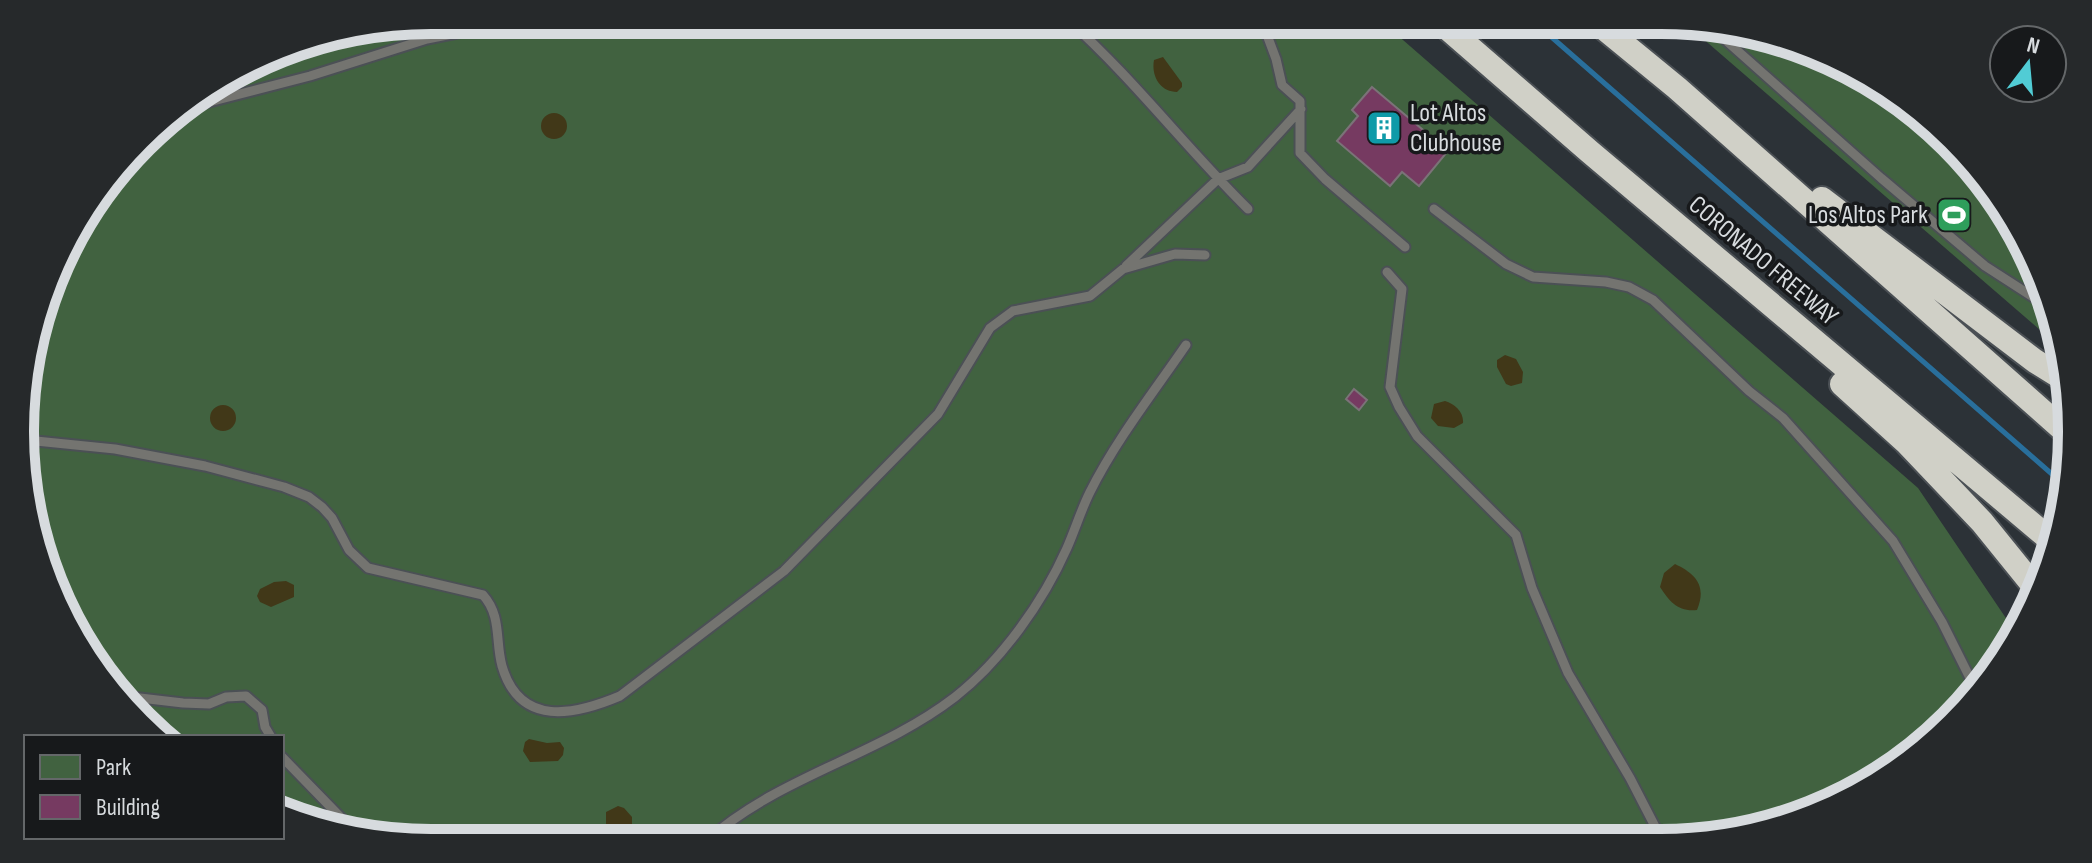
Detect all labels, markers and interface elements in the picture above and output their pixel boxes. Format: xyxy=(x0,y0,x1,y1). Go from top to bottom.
north arrow xyxy=(1988,24,2068,104)
text: N xyxy=(2024,32,2042,61)
place label: Lot Altos Clubhouse xyxy=(1410,98,1502,159)
building icon: Lot Altos Clubhouse xyxy=(1365,109,1403,147)
street label: CORONADO FREEWAY xyxy=(1682,190,1844,332)
sports icon: Los Altos Park xyxy=(1935,196,1973,234)
place label: Los Altos Park xyxy=(1808,200,1928,231)
legend xyxy=(24,735,284,839)
text: Park xyxy=(96,753,131,782)
text: Building xyxy=(96,793,160,822)

